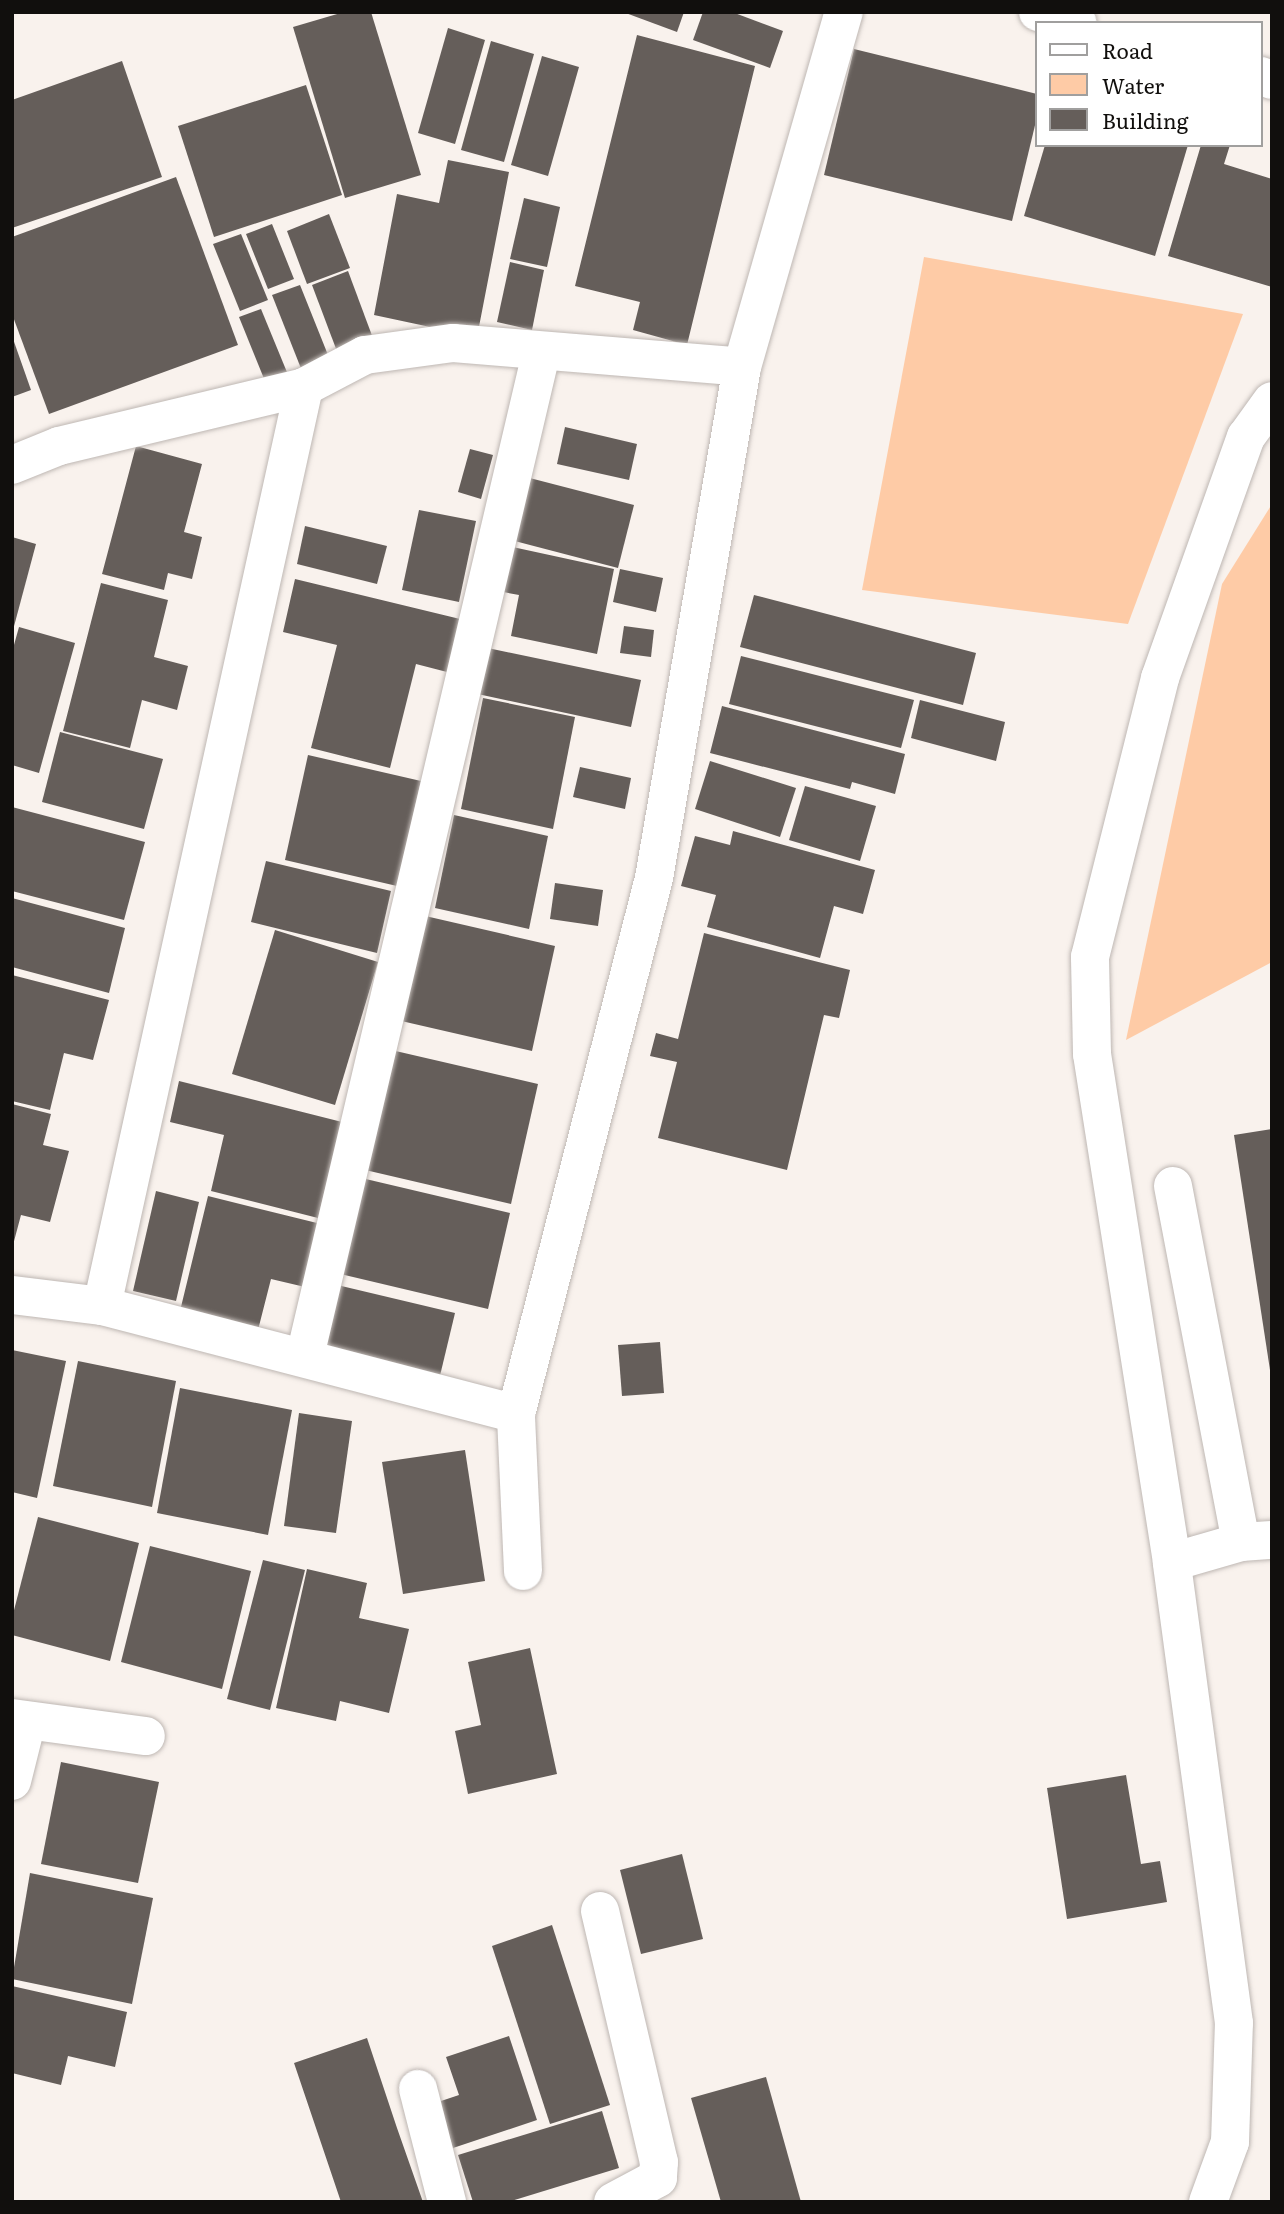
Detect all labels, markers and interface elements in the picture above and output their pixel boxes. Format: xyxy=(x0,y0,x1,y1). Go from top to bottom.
legend xyxy=(1036,21,1263,147)
text: Road xyxy=(1102,34,1153,65)
text: Water xyxy=(1102,69,1164,100)
text: Building xyxy=(1102,104,1188,135)

